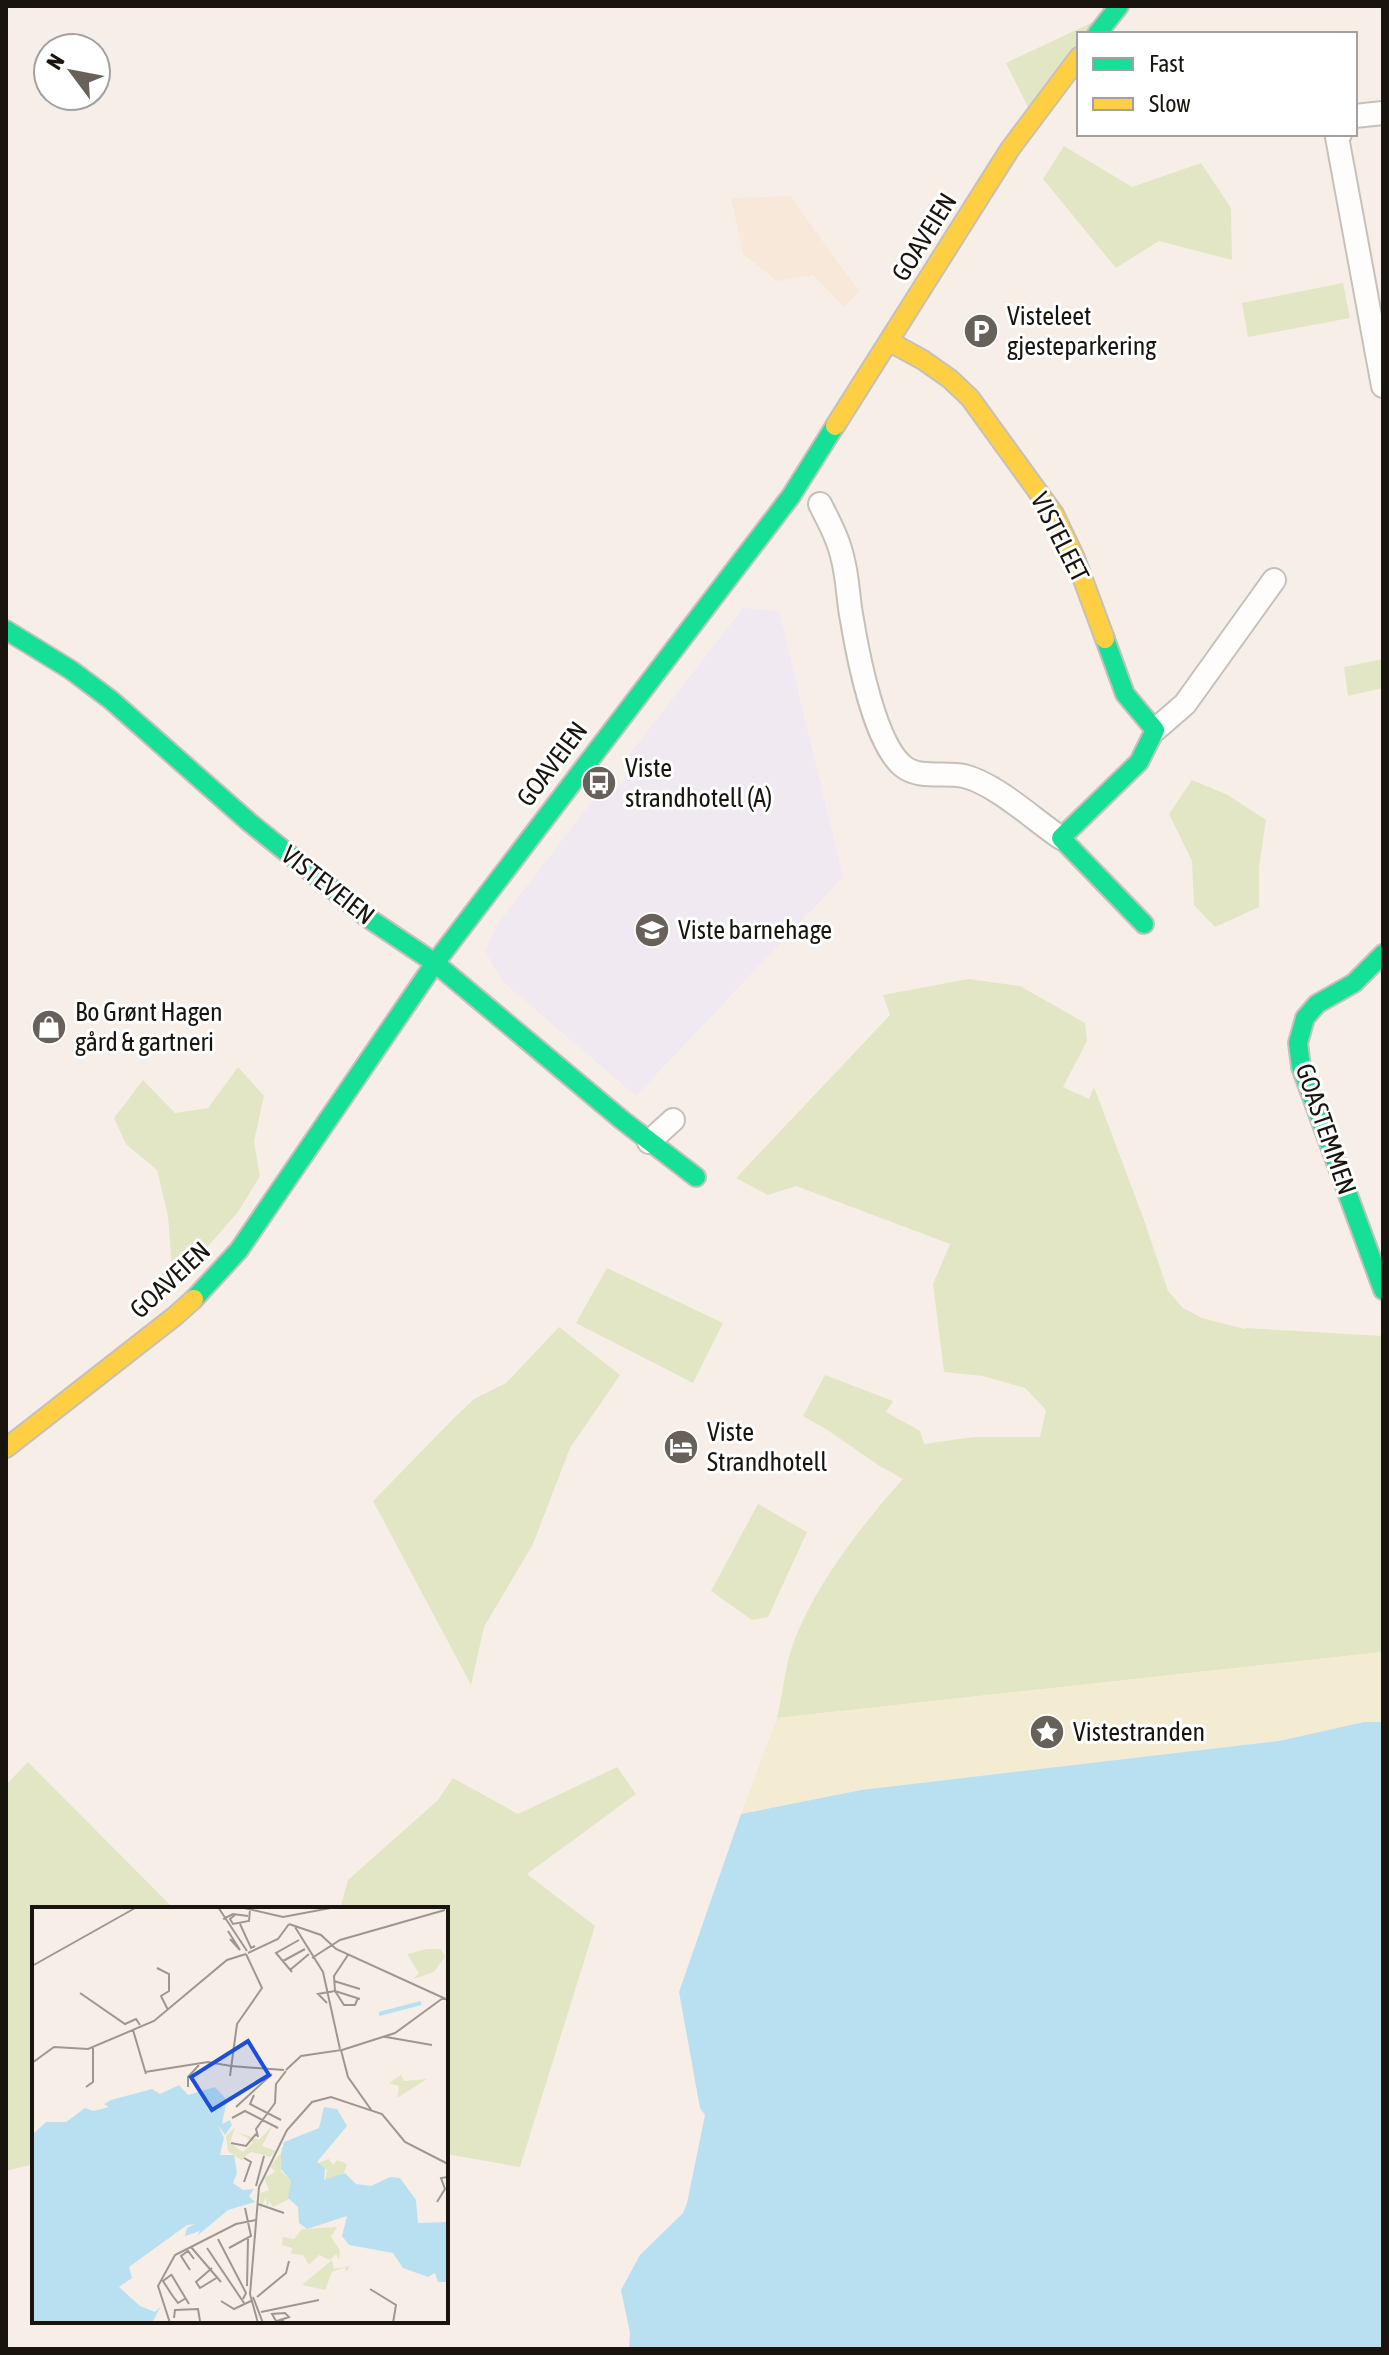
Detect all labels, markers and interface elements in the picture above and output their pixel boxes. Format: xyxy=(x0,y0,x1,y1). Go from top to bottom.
north arrow xyxy=(32,32,112,112)
legend xyxy=(1077,32,1357,136)
text: N xyxy=(41,49,70,74)
text: Fast xyxy=(1149,50,1185,77)
text: Slow xyxy=(1149,90,1191,117)
street label: GOAVEIEN xyxy=(885,187,963,287)
place label: Visteleet gjesteparkering xyxy=(1007,301,1157,361)
parking icon: Visteleet gjesteparkering xyxy=(962,312,1000,350)
street label: VISTELEET xyxy=(1025,487,1096,587)
street label: GOAVEIEN xyxy=(511,716,593,812)
place label: Viste strandhotell (A) xyxy=(625,753,772,813)
bus stop icon: Viste strandhotell (A) xyxy=(580,764,618,802)
street label: VISTEVEIEN xyxy=(276,839,380,931)
school or university icon: Viste barnehage xyxy=(633,911,671,949)
place label: Viste barnehage xyxy=(678,915,832,945)
place label: Bo Grønt Hagen gård & gartneri xyxy=(75,997,223,1057)
shop icon: Bo Grønt Hagen gård & gartneri xyxy=(30,1008,68,1046)
street label: GOASTEMMEN xyxy=(1290,1060,1362,1198)
street label: GOAVEIEN xyxy=(124,1236,216,1324)
place label: Viste Strandhotell xyxy=(707,1417,827,1477)
hotel icon: Viste Strandhotell xyxy=(662,1428,700,1466)
place icon: Vistestranden xyxy=(1028,1713,1066,1751)
place label: Vistestranden xyxy=(1073,1717,1205,1747)
inset map xyxy=(32,1907,448,2323)

